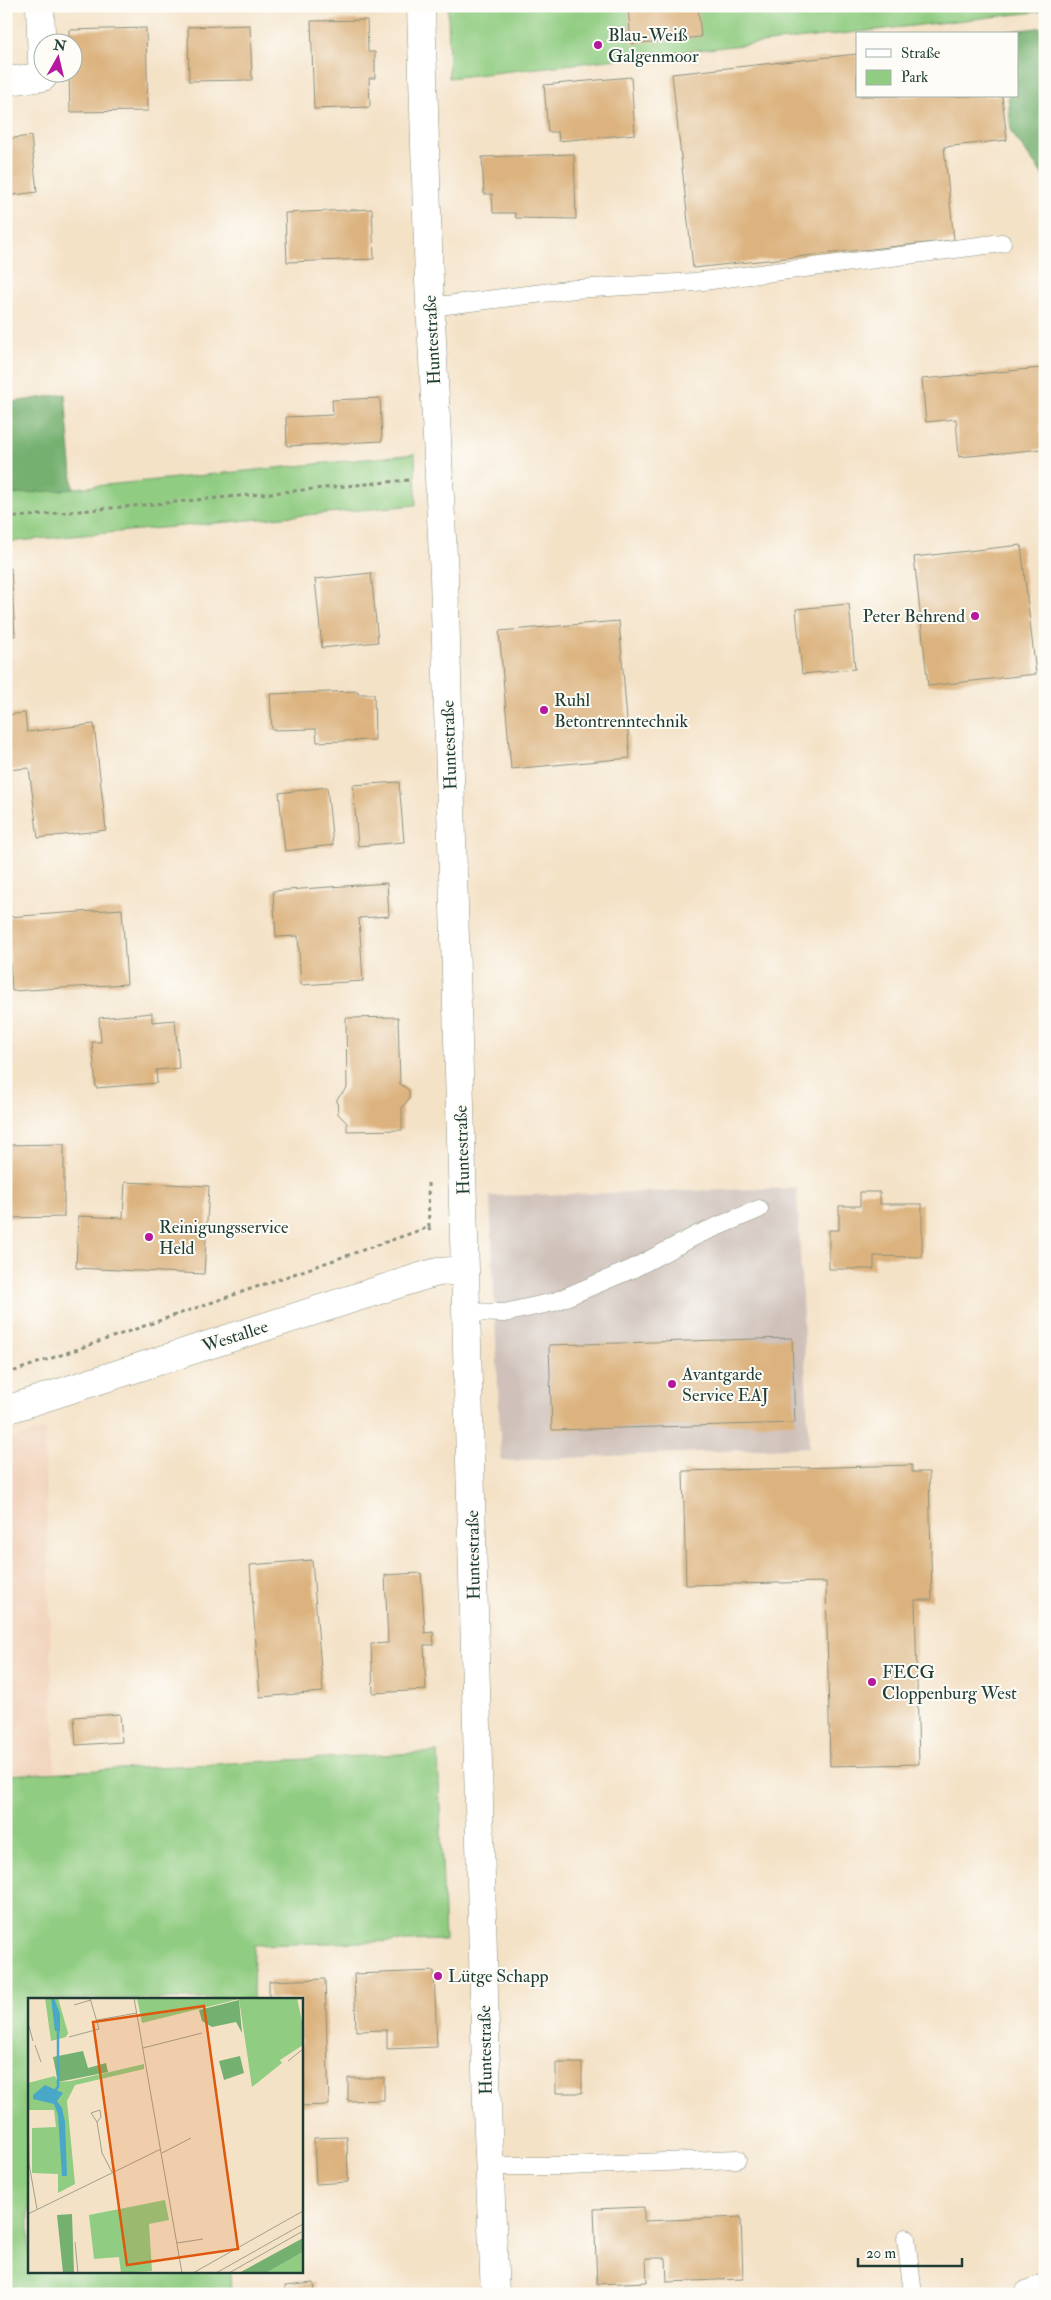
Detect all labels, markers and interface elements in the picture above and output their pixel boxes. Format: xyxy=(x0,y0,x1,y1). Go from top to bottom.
place label: Blau-Weiß Galgenmoor xyxy=(608,24,699,68)
north arrow xyxy=(32,32,82,82)
legend xyxy=(856,32,1018,98)
text: N xyxy=(51,36,68,55)
marker: Blau-Weiß Galgenmoor xyxy=(592,39,604,51)
text: Straße xyxy=(901,44,940,63)
text: Park xyxy=(901,68,928,87)
street label: Huntestraße xyxy=(419,294,446,385)
place label: Peter Behrend xyxy=(863,605,965,628)
marker: Peter Behrend xyxy=(969,610,981,622)
place label: Ruhl Betontrenntechnik xyxy=(554,689,689,733)
street label: Huntestraße xyxy=(436,699,463,790)
marker: Ruhl Betontrenntechnik xyxy=(538,704,550,716)
street label: Huntestraße xyxy=(449,1104,476,1195)
place label: Reinigungsservice Held xyxy=(159,1216,289,1260)
marker: Reinigungsservice Held xyxy=(143,1231,155,1243)
street label: Westallee xyxy=(198,1315,271,1358)
place label: Avantgarde Service EAJ xyxy=(681,1363,769,1407)
marker: Avantgarde Service EAJ xyxy=(666,1378,678,1390)
street label: Huntestraße xyxy=(461,1509,486,1600)
place label: FECG Cloppenburg West xyxy=(882,1661,1017,1705)
marker: FECG Cloppenburg West xyxy=(866,1676,878,1688)
place label: Lütge Schapp xyxy=(448,1965,549,1988)
marker: Lütge Schapp xyxy=(432,1970,444,1982)
inset map xyxy=(28,1998,302,2272)
street label: Huntestraße xyxy=(473,2004,498,2095)
scale bar xyxy=(858,2235,962,2267)
text: 20 m xyxy=(866,2244,896,2263)

